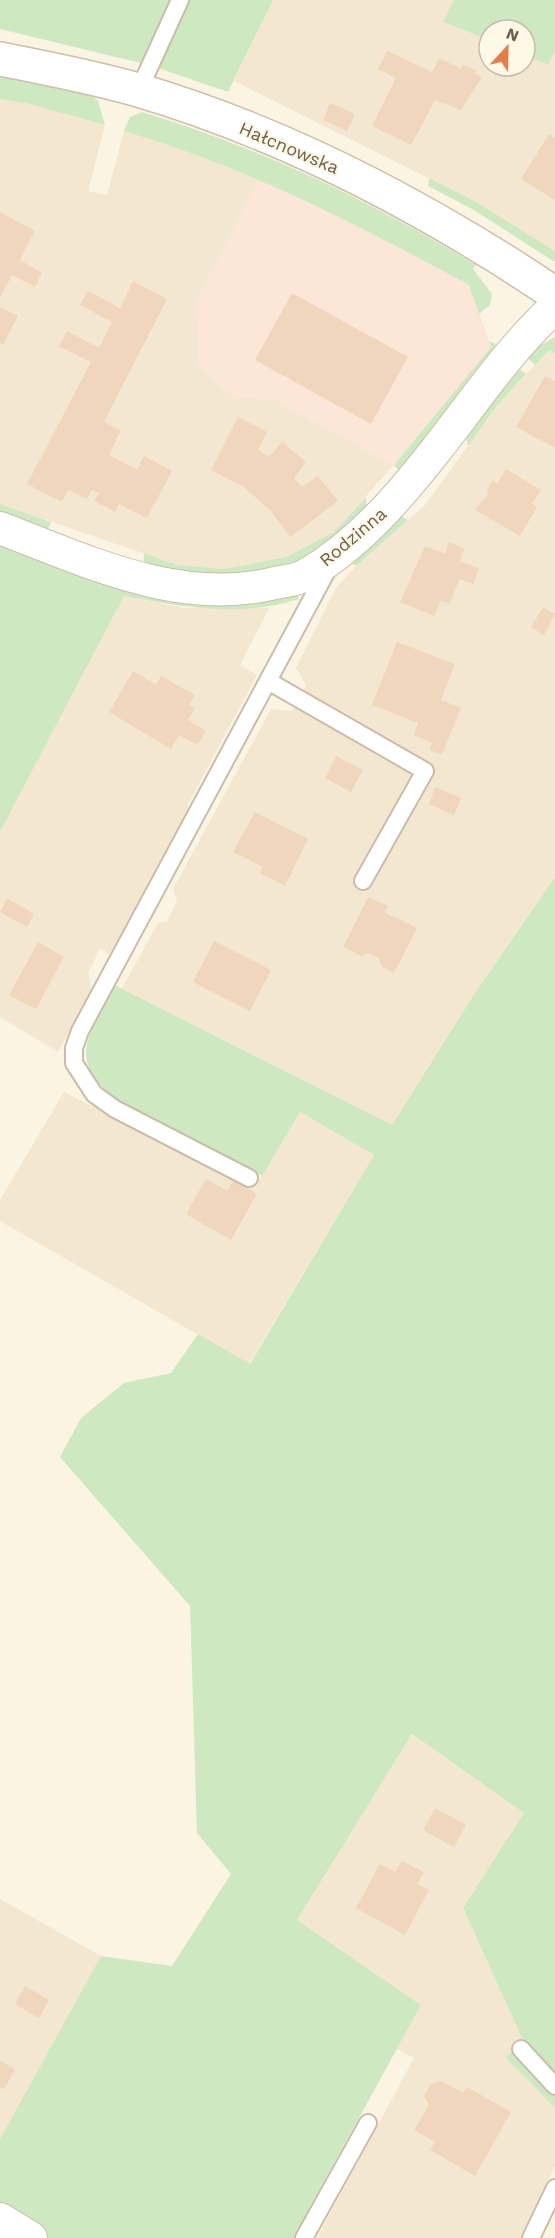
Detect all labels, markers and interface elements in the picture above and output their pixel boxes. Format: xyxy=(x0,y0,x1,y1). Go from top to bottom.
north arrow xyxy=(477,18,537,78)
text: N xyxy=(503,24,521,46)
street label: Hałcnowska xyxy=(236,117,342,178)
street label: Rodzinna xyxy=(315,503,390,571)

